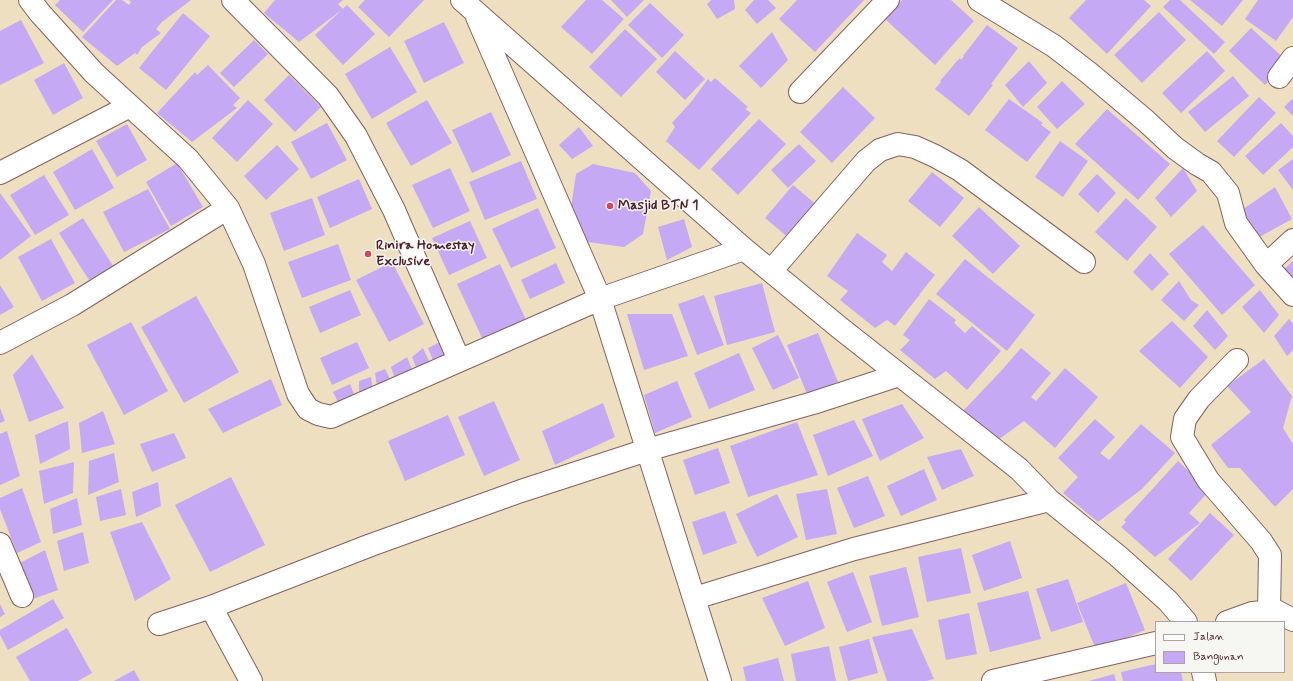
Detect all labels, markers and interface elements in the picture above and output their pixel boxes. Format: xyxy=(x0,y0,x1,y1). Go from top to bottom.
place label: Masjid BTN 1 xyxy=(618,198,699,214)
marker: Masjid BTN 1 xyxy=(605,201,615,211)
place label: Rinira Homestay Exclusive xyxy=(376,238,475,270)
marker: Rinira Homestay Exclusive xyxy=(363,249,373,259)
legend xyxy=(1155,621,1285,673)
text: Jalan xyxy=(1193,629,1224,645)
text: Bangunan xyxy=(1193,649,1244,665)

